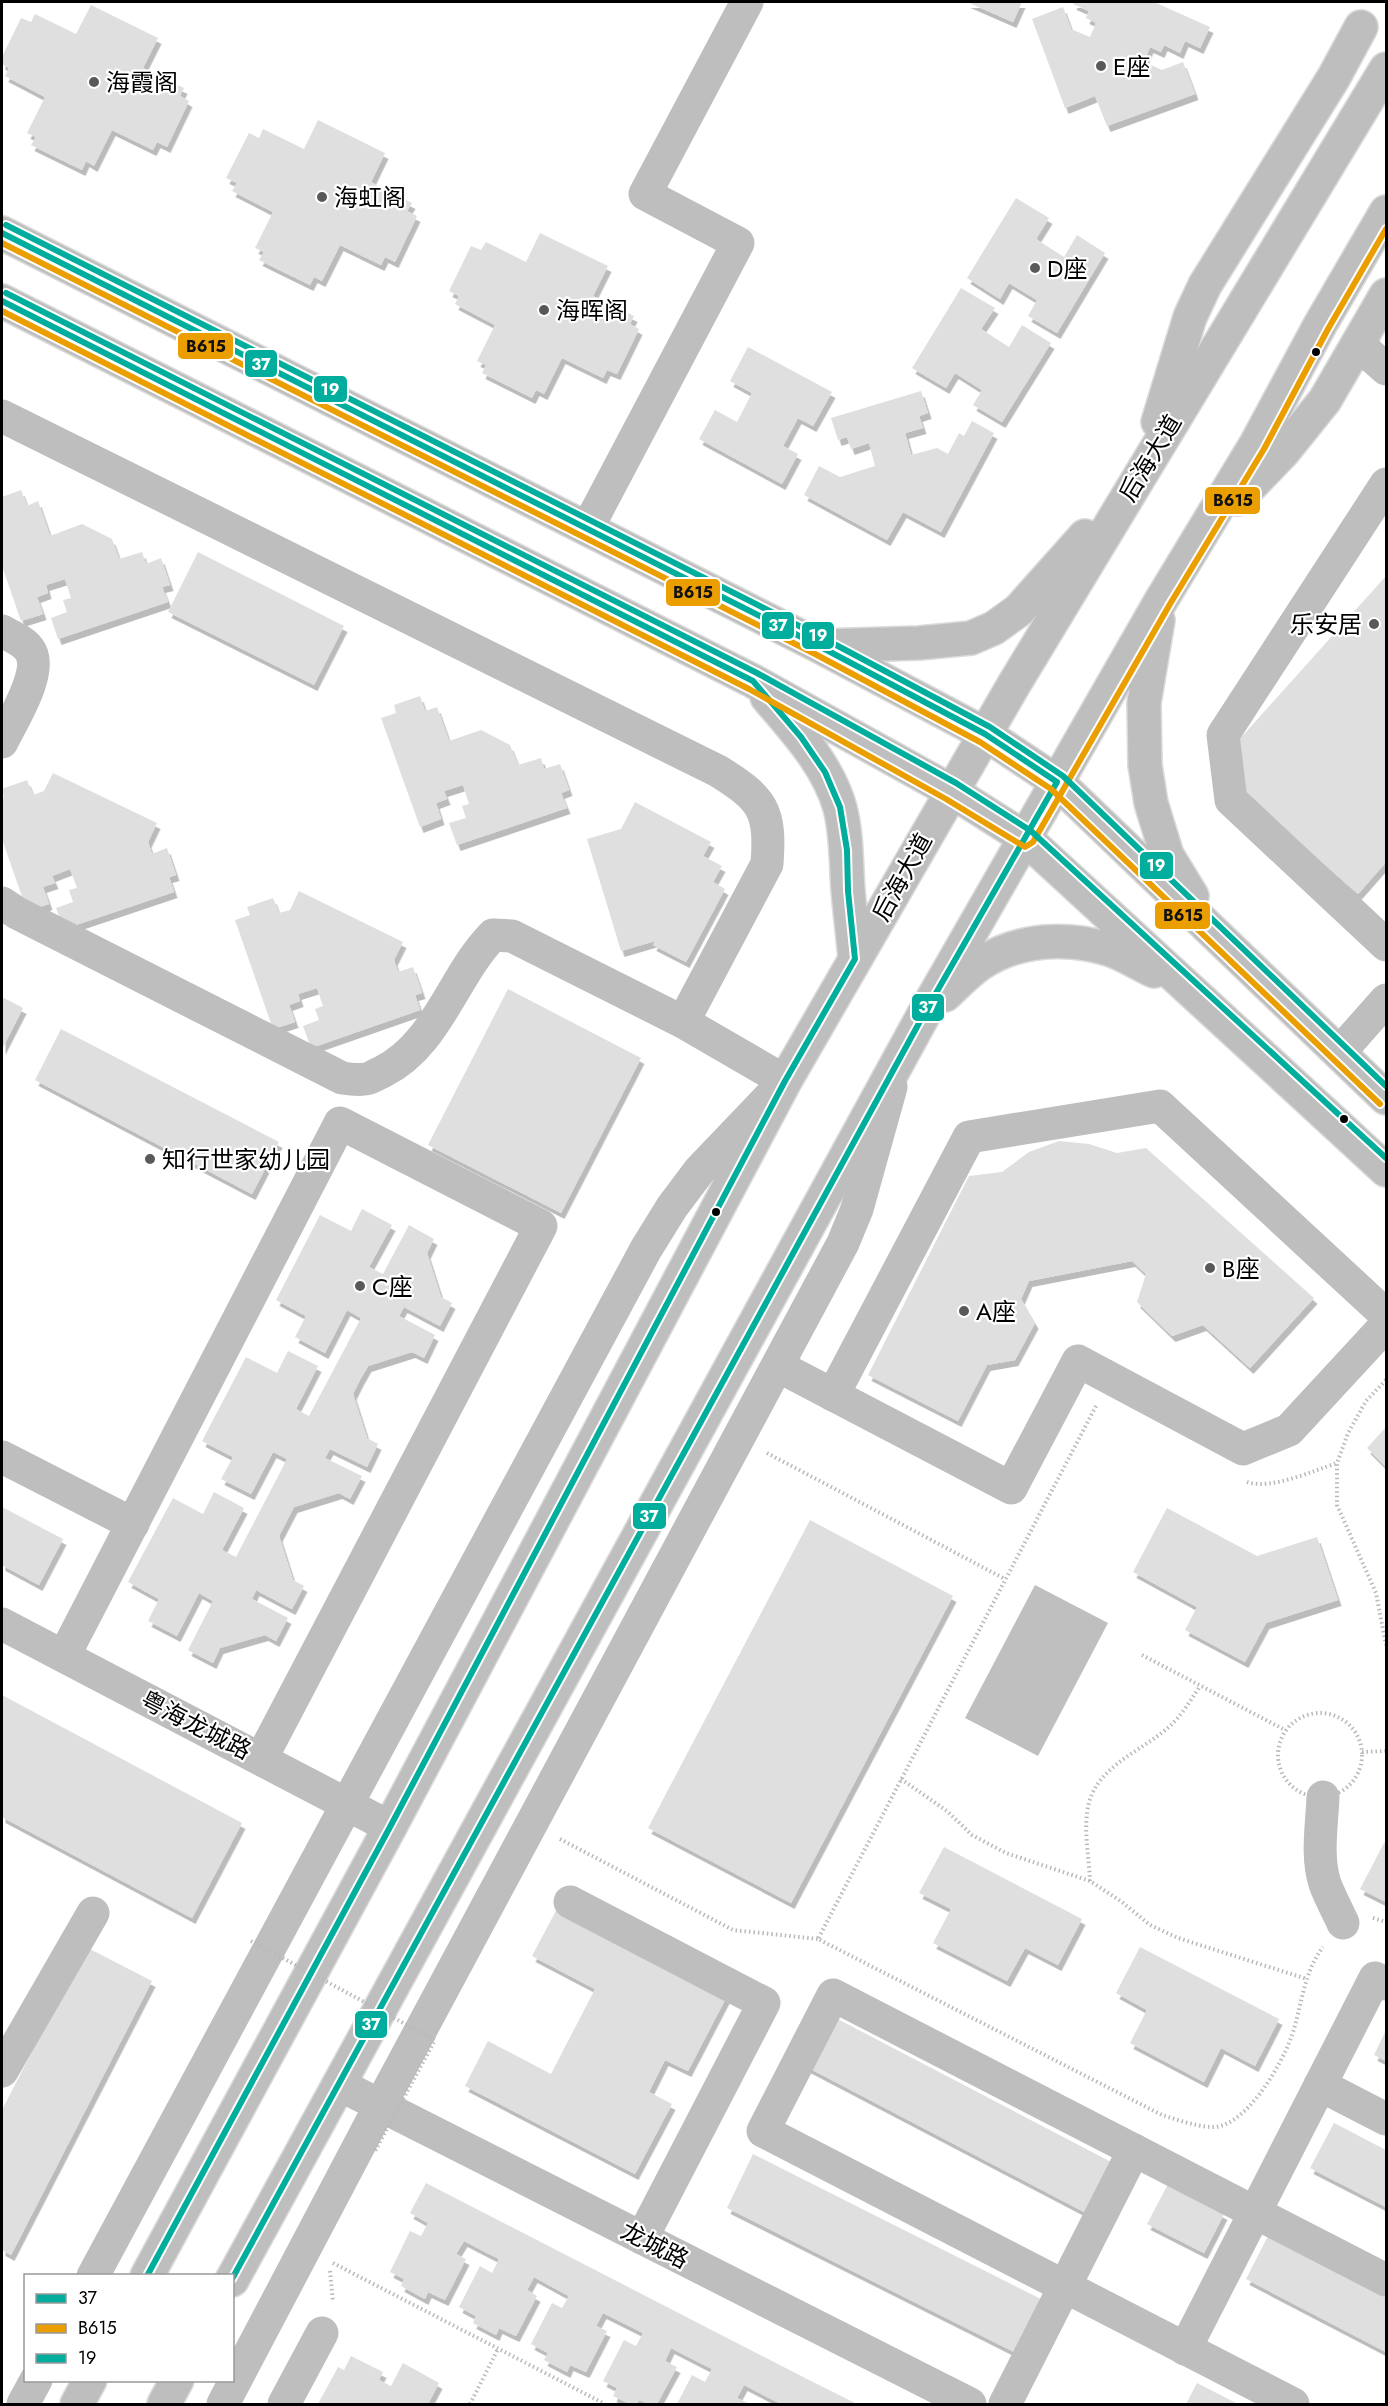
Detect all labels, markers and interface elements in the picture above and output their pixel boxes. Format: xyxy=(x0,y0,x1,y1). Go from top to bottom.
place label: E座 xyxy=(1113,49,1150,84)
marker: E座 xyxy=(1094,59,1108,73)
place label: 海霞阁 xyxy=(106,65,178,100)
marker: 海霞阁 xyxy=(87,75,101,89)
place label: 海虹阁 xyxy=(334,180,406,215)
marker: 海虹阁 xyxy=(315,190,329,204)
place label: D座 xyxy=(1047,251,1087,286)
marker: D座 xyxy=(1028,261,1042,275)
place label: 海晖阁 xyxy=(556,293,628,328)
marker: 海晖阁 xyxy=(537,303,551,317)
line badge: B615 xyxy=(177,332,234,360)
text: B615 xyxy=(186,335,226,358)
unlabelled marker xyxy=(1310,346,1322,358)
line badge: 37 xyxy=(244,349,278,378)
text: 37 xyxy=(251,353,271,376)
line badge: 19 xyxy=(313,375,348,403)
text: 19 xyxy=(321,378,339,401)
street label: 后海大道 xyxy=(1110,408,1190,508)
line badge: B615 xyxy=(1204,486,1261,515)
text: B615 xyxy=(1213,489,1253,512)
line badge: B615 xyxy=(665,578,721,607)
text: B615 xyxy=(673,581,713,604)
place label: 乐安居 xyxy=(1290,607,1362,642)
line badge: 37 xyxy=(761,611,795,640)
text: 37 xyxy=(768,614,788,637)
marker: 乐安居 xyxy=(1367,617,1381,631)
line badge: 19 xyxy=(801,621,835,650)
text: 19 xyxy=(809,624,827,647)
street label: 后海大道 xyxy=(863,827,941,927)
line badge: 19 xyxy=(1139,851,1174,880)
text: 19 xyxy=(1147,854,1165,877)
line badge: B615 xyxy=(1154,901,1211,930)
text: B615 xyxy=(1163,904,1203,927)
line badge: 37 xyxy=(911,993,945,1022)
text: 37 xyxy=(918,996,938,1019)
unlabelled marker xyxy=(1338,1113,1350,1125)
place label: 知行世家幼儿园 xyxy=(162,1142,330,1177)
marker: 知行世家幼儿园 xyxy=(143,1152,157,1166)
unlabelled marker xyxy=(710,1206,722,1218)
place label: B座 xyxy=(1222,1251,1259,1286)
marker: B座 xyxy=(1203,1261,1217,1275)
place label: C座 xyxy=(372,1269,412,1304)
marker: C座 xyxy=(353,1279,367,1293)
place label: A座 xyxy=(976,1294,1016,1329)
marker: A座 xyxy=(957,1304,971,1318)
line badge: 37 xyxy=(632,1502,667,1530)
text: 37 xyxy=(639,1505,659,1528)
street label: 粤海龙城路 xyxy=(135,1682,257,1768)
line badge: 37 xyxy=(354,2010,388,2039)
text: 37 xyxy=(361,2013,381,2036)
street label: 龙城路 xyxy=(615,2213,695,2277)
legend xyxy=(24,2274,234,2382)
text: 37 xyxy=(78,2285,98,2311)
text: B615 xyxy=(78,2315,117,2341)
text: 19 xyxy=(78,2345,96,2371)

